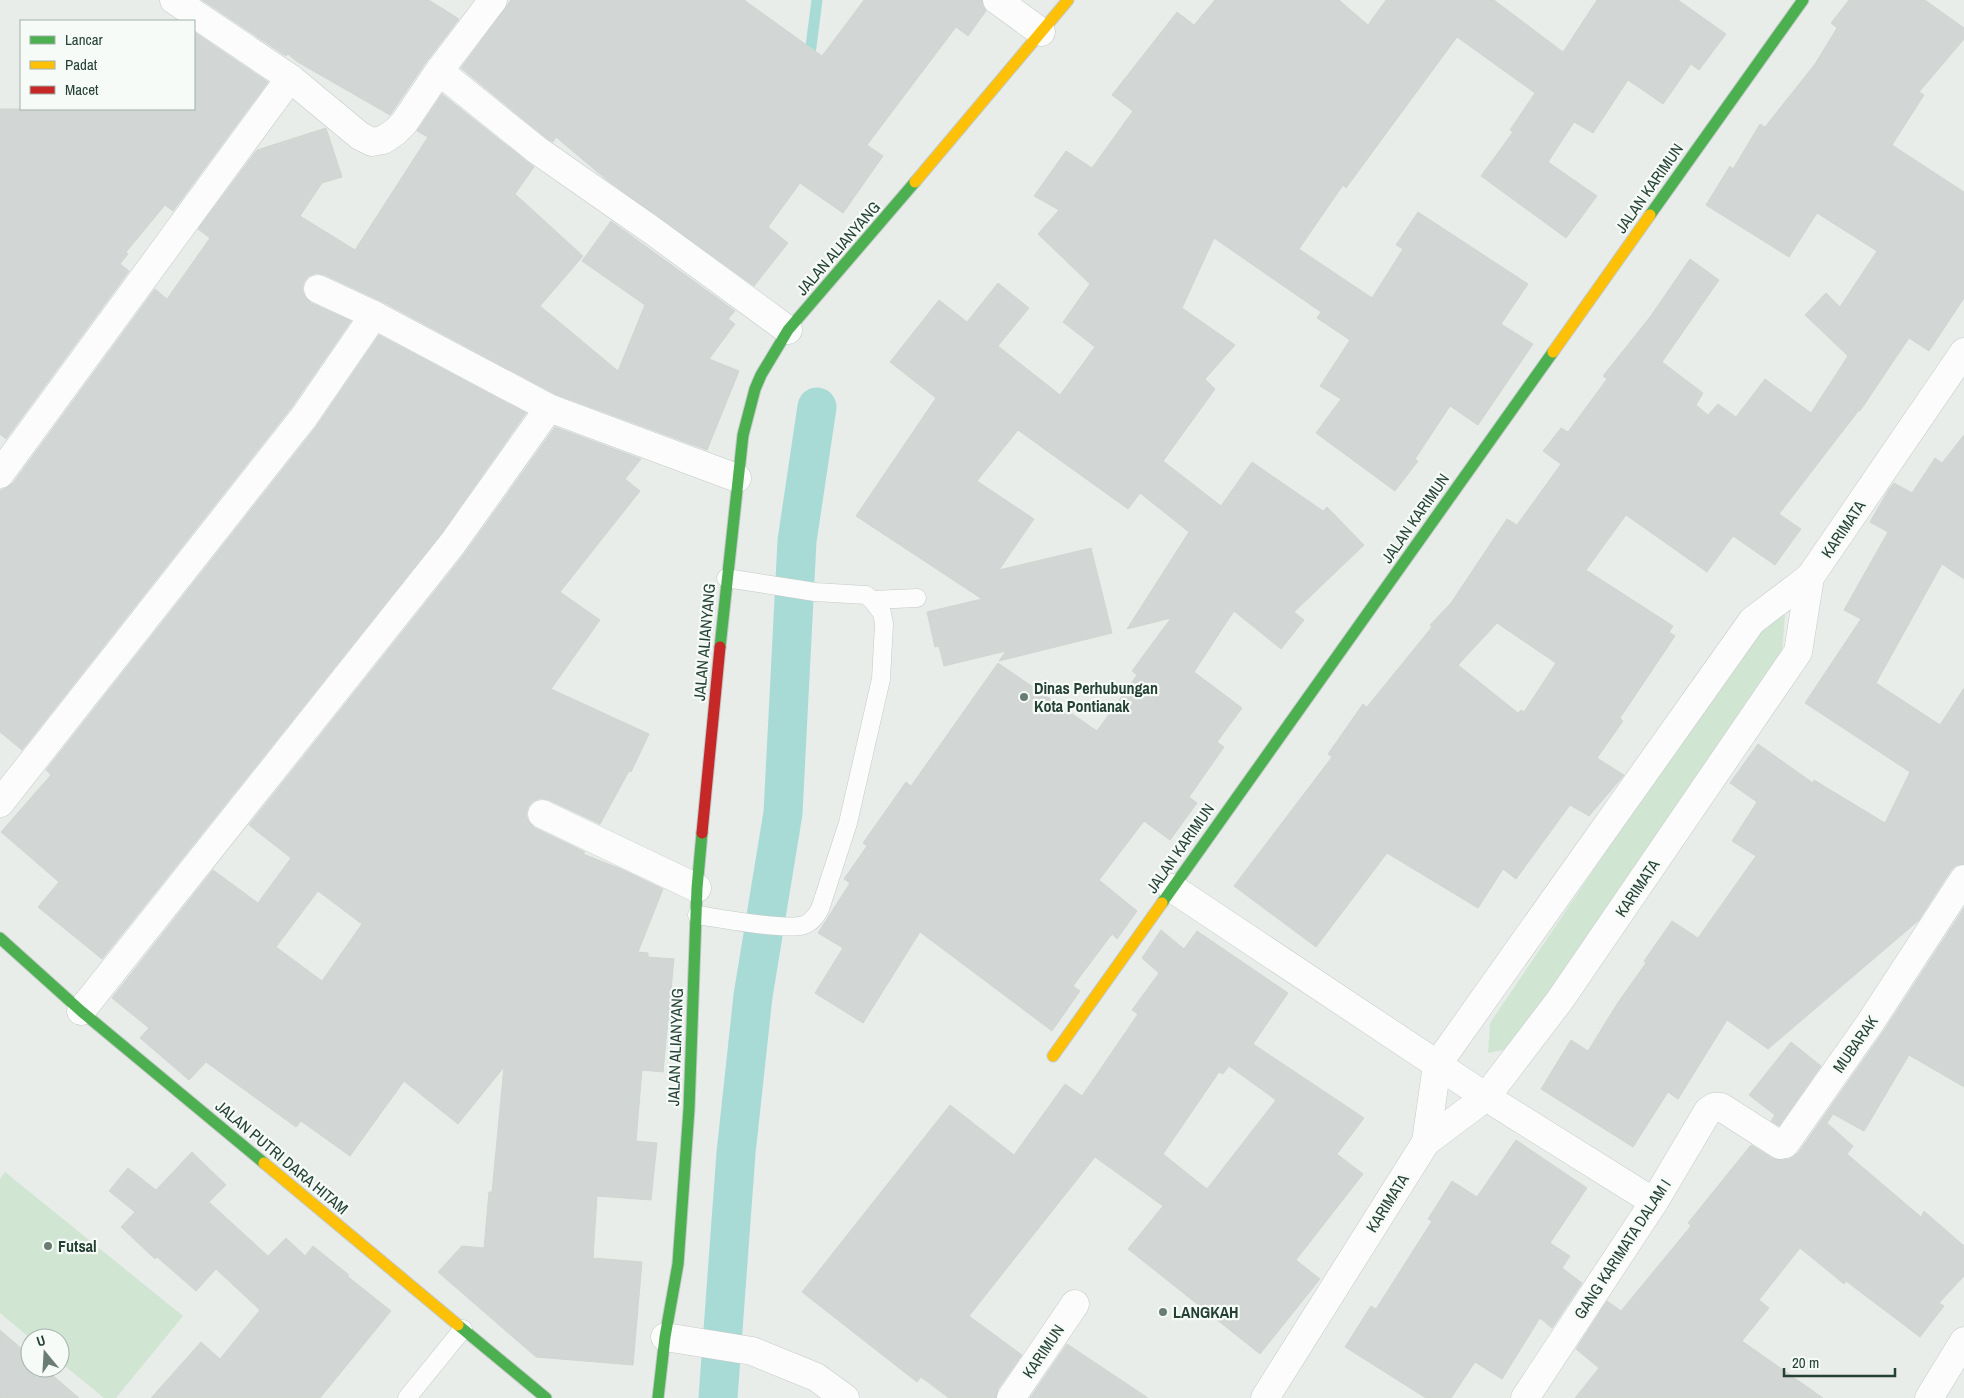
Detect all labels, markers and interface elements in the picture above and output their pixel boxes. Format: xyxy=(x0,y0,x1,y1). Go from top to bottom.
legend xyxy=(20,20,195,110)
text: Lancar xyxy=(65,29,103,50)
text: Padat xyxy=(65,54,98,75)
text: Macet xyxy=(65,79,99,100)
street label: JALAN KARIMUN xyxy=(1610,139,1688,237)
street label: JALAN ALIANYANG xyxy=(791,196,885,300)
street label: JALAN KARIMUN xyxy=(1376,469,1454,567)
street label: KARIMATA xyxy=(1816,496,1870,562)
street label: JALAN ALIANYANG xyxy=(688,582,720,702)
place label: Dinas Perhubungan Kota Pontianak xyxy=(1034,677,1158,717)
marker: Dinas Perhubungan Kota Pontianak xyxy=(1018,691,1030,703)
street label: JALAN KARIMUN xyxy=(1141,799,1219,897)
street label: KARIMATA xyxy=(1610,855,1664,921)
street label: JALAN ALIANYANG xyxy=(662,988,688,1106)
street label: MUBARAK xyxy=(1827,1011,1883,1077)
street label: JALAN PUTRI DARA HITAM xyxy=(211,1095,353,1219)
street label: KARIMATA xyxy=(1360,1169,1414,1236)
street label: GANG KARIMATA DALAM I xyxy=(1568,1175,1676,1323)
place label: Futsal xyxy=(58,1235,97,1257)
marker: Futsal xyxy=(42,1240,54,1252)
place label: LANGKAH xyxy=(1173,1301,1239,1323)
marker: LANGKAH xyxy=(1157,1306,1169,1318)
street label: KARIMUN xyxy=(1017,1320,1069,1382)
north arrow xyxy=(20,1328,70,1378)
text: U xyxy=(34,1331,48,1350)
scale bar xyxy=(1784,1346,1895,1378)
text: 20 m xyxy=(1792,1352,1819,1373)

